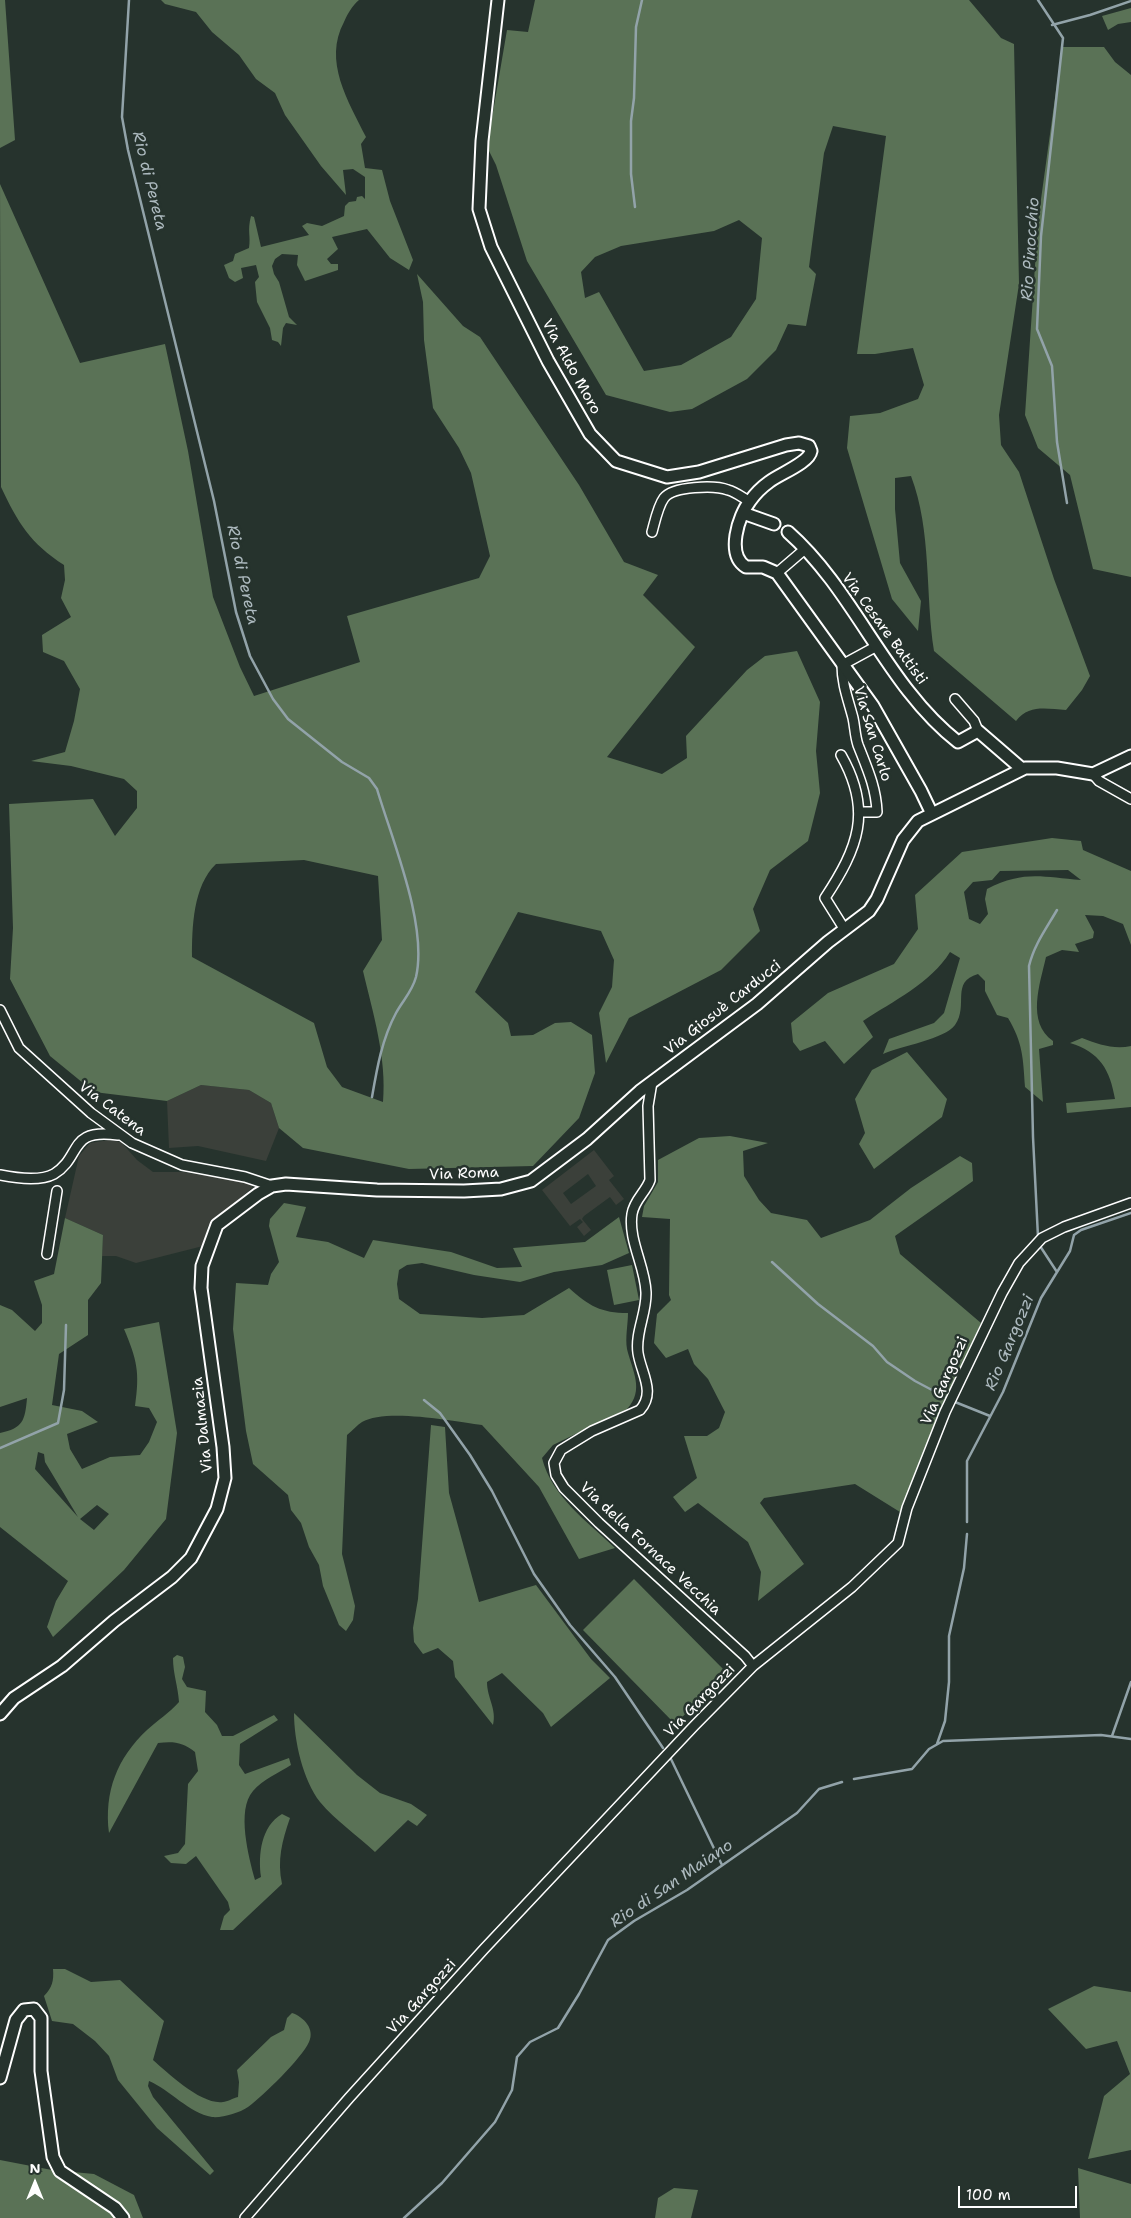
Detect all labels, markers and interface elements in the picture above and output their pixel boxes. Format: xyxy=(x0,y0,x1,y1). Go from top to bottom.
water label: Rio di Pereta xyxy=(127,129,171,233)
water label: Rio Pinocchio xyxy=(1018,197,1044,301)
street label: Via Aldo Moro xyxy=(537,316,605,418)
water label: Rio di Pereta xyxy=(222,523,262,627)
street label: Via Cesare Battisti xyxy=(837,570,931,688)
street label: Via San Carlo xyxy=(849,684,895,784)
street label: Via Giosuè Carducci xyxy=(661,957,785,1059)
street label: Via Catena xyxy=(75,1078,149,1140)
street label: Via Roma xyxy=(429,1164,499,1184)
water label: Rio Gargozzi xyxy=(981,1292,1039,1394)
street label: Via Gargozzi xyxy=(918,1334,972,1428)
street label: Via Dalmazia xyxy=(189,1376,217,1474)
street label: Via della Fornace Vecchia xyxy=(576,1479,724,1619)
street label: Via Gargozzi xyxy=(661,1661,739,1741)
water label: Rio di San Maiano xyxy=(607,1836,737,1932)
street label: Via Gargozzi xyxy=(384,1956,460,2038)
north arrow xyxy=(10,2158,60,2208)
text: N xyxy=(29,2159,41,2177)
scale bar xyxy=(961,2176,1080,2208)
text: 100 m xyxy=(966,2185,1011,2205)

